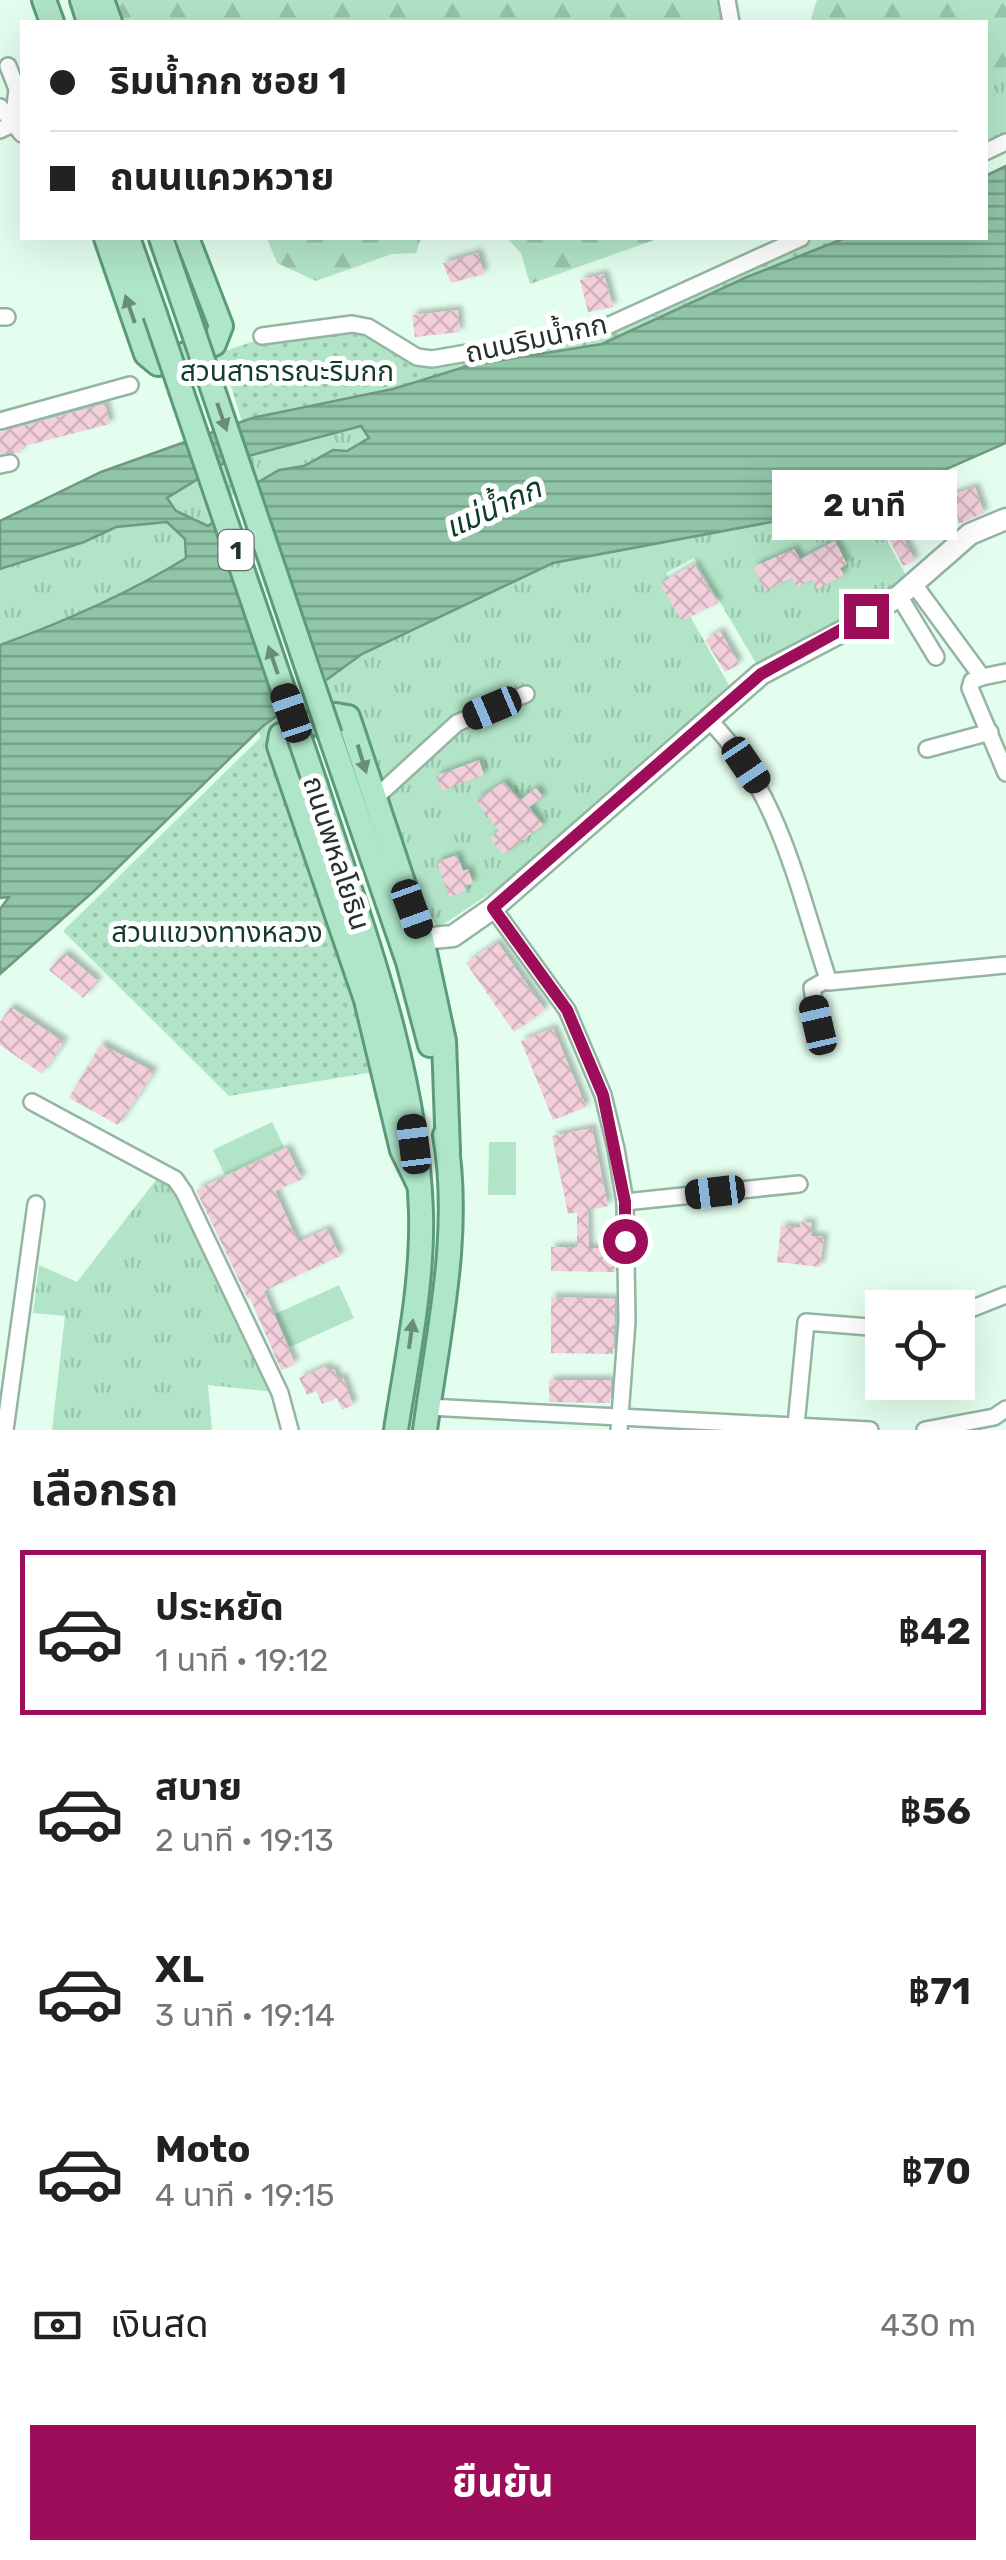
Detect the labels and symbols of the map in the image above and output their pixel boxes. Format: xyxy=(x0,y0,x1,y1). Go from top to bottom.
one-way arrow xyxy=(122,293,137,323)
street label: ถนนริมน้ำกก xyxy=(462,304,610,370)
park label: สวนสาธารณะริมกก xyxy=(180,355,394,388)
one-way arrow xyxy=(216,403,231,433)
water label: แม่น้ำกก xyxy=(438,467,548,546)
callout: 2 นาที xyxy=(774,471,958,541)
road number: 1 xyxy=(218,530,254,570)
route end xyxy=(844,594,889,639)
one-way arrow xyxy=(265,645,280,675)
car xyxy=(267,680,315,746)
car xyxy=(459,682,525,734)
car xyxy=(717,732,775,798)
one-way arrow xyxy=(355,745,370,775)
street label: ถนนพหลโยธิน xyxy=(296,772,377,934)
car xyxy=(388,876,436,942)
park label: สวนแขวงทางหลวง xyxy=(111,916,323,949)
car xyxy=(797,992,839,1058)
car xyxy=(395,1112,433,1176)
car xyxy=(683,1173,747,1211)
route start xyxy=(603,1219,648,1264)
one-way arrow xyxy=(403,1317,419,1349)

